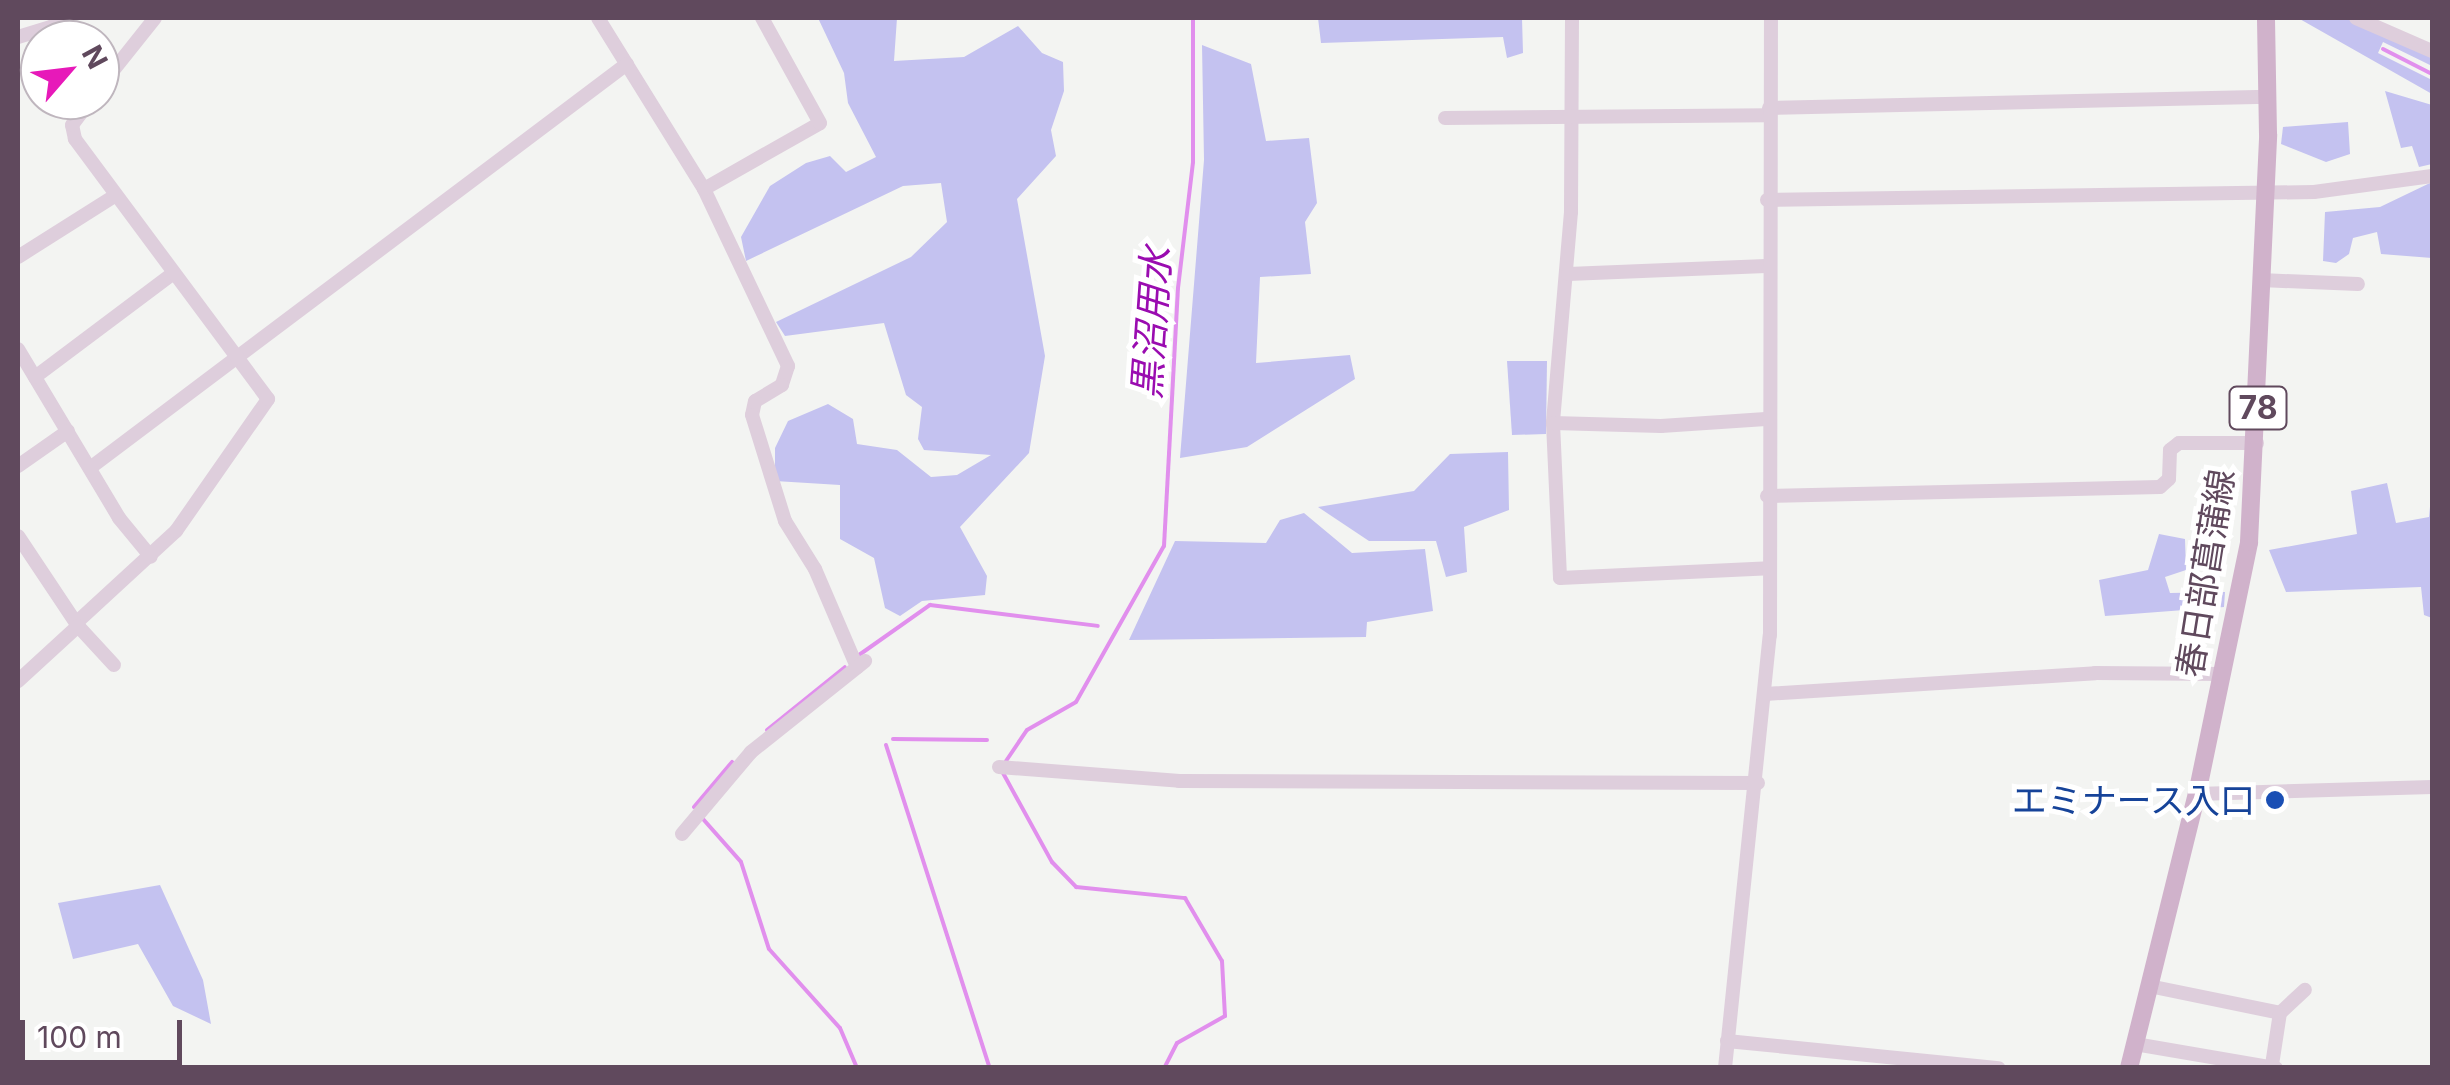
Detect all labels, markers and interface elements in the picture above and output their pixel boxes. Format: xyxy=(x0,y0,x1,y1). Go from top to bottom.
north arrow xyxy=(20,20,120,120)
text: N xyxy=(75,39,115,74)
water label: 黒沼用水 xyxy=(1124,246,1180,400)
road number: 78 xyxy=(2228,381,2288,435)
street label: 春日部菖蒲線 xyxy=(2168,466,2242,680)
place label: エミナース入口 xyxy=(2010,779,2255,821)
marker: エミナース入口 xyxy=(2264,789,2286,811)
scale bar xyxy=(25,1000,188,1062)
text: 100 m xyxy=(37,1019,122,1055)

